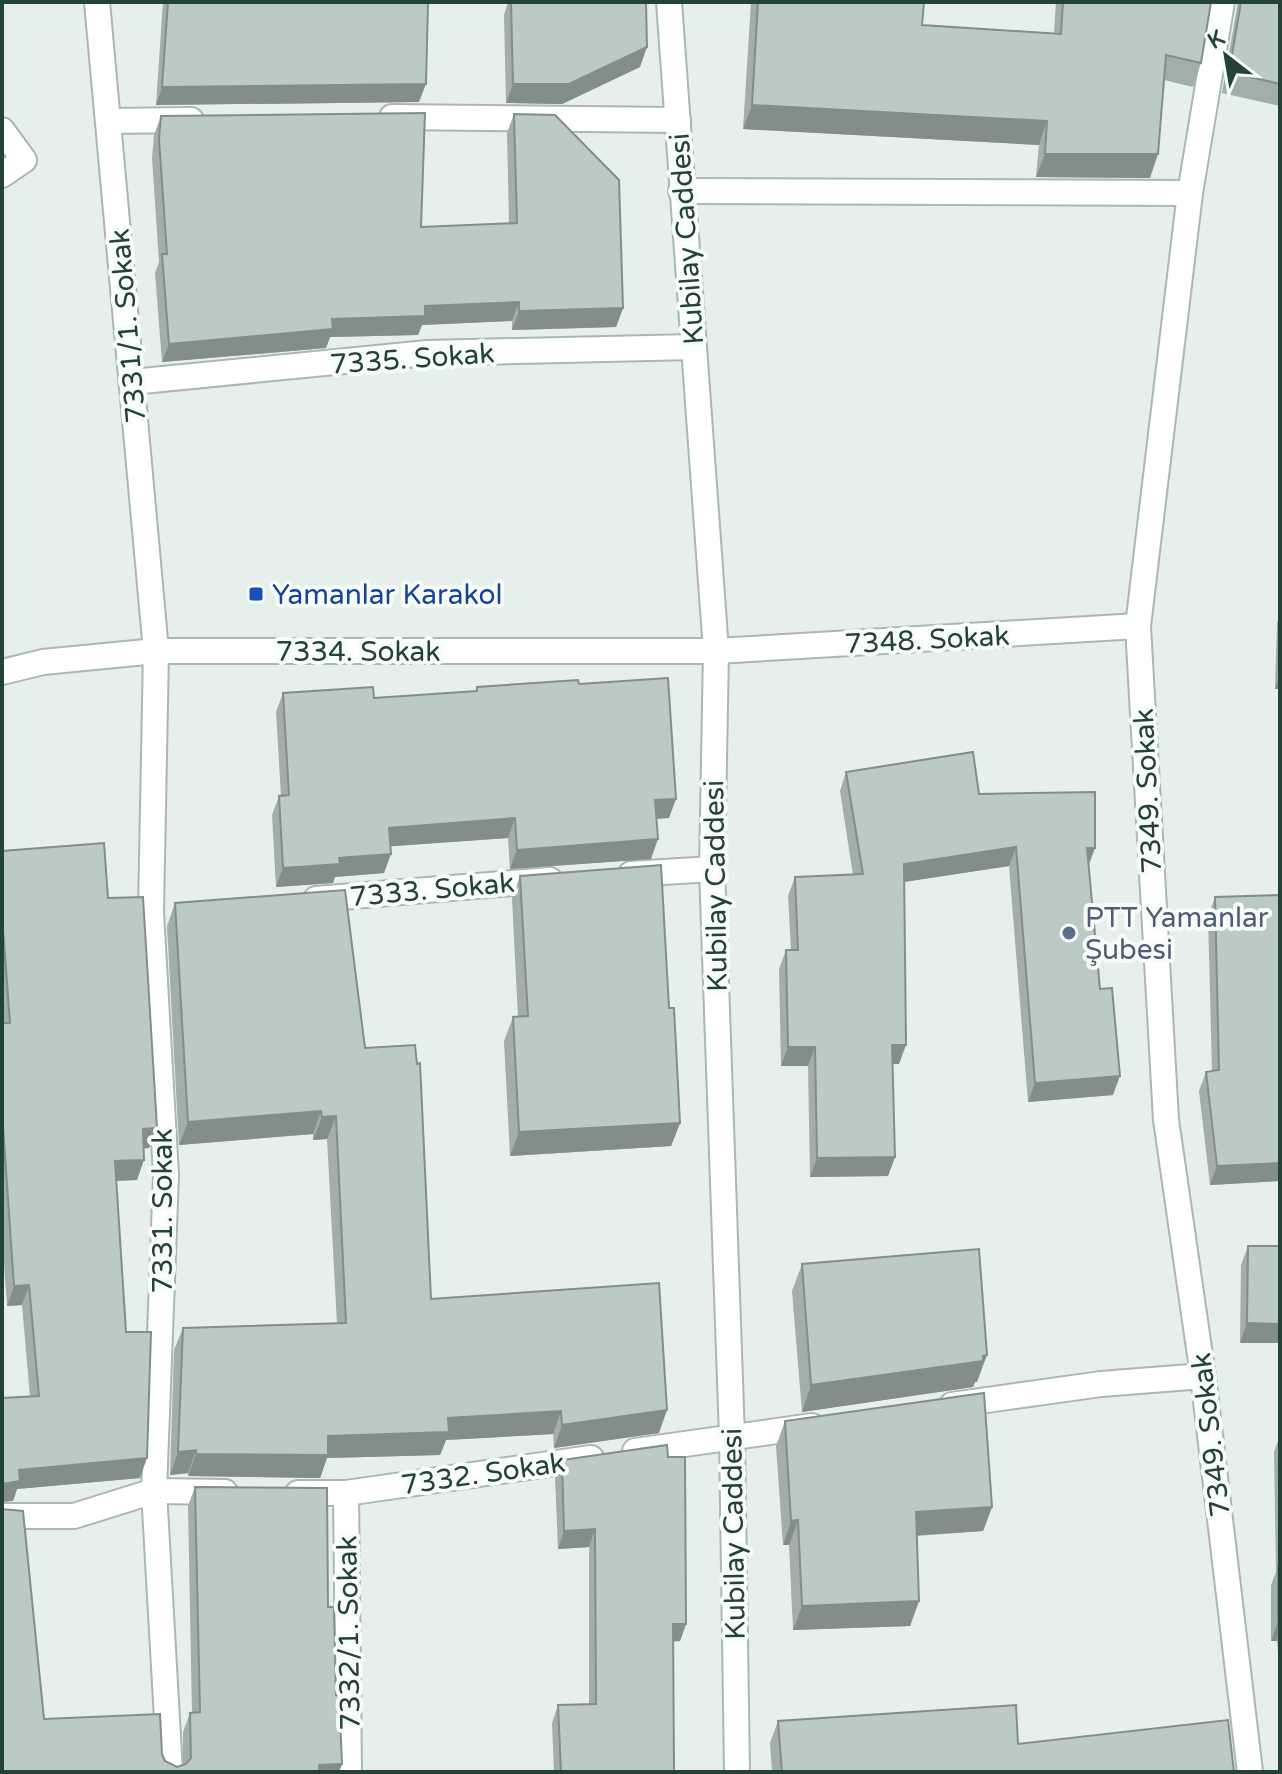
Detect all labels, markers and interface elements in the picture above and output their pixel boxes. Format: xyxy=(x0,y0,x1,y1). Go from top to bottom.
north arrow xyxy=(1186,16,1266,96)
text: K xyxy=(1203,25,1229,55)
street label: Kubilay Caddesi xyxy=(663,132,711,346)
street label: 7331/1. Sokak xyxy=(103,227,153,425)
street label: 7335. Sokak xyxy=(329,336,495,382)
place label: Yamanlar Karakol xyxy=(272,578,503,612)
marker: Yamanlar Karakol xyxy=(247,585,265,603)
street label: 7348. Sokak xyxy=(844,619,1010,661)
street label: 7334. Sokak xyxy=(275,635,441,669)
street label: 7349. Sokak xyxy=(1127,708,1169,874)
street label: Kubilay Caddesi xyxy=(697,780,735,992)
street label: 7333. Sokak xyxy=(348,866,516,914)
place label: PTT Yamanlar Şubesi xyxy=(1085,901,1269,967)
marker: PTT Yamanlar Şubesi xyxy=(1060,924,1078,942)
street label: 7331. Sokak xyxy=(146,1128,180,1294)
street label: 7349. Sokak xyxy=(1184,1351,1238,1519)
street label: Kubilay Caddesi xyxy=(715,1428,753,1640)
street label: 7332. Sokak xyxy=(399,1446,567,1502)
street label: 7332/1. Sokak xyxy=(330,1535,368,1731)

